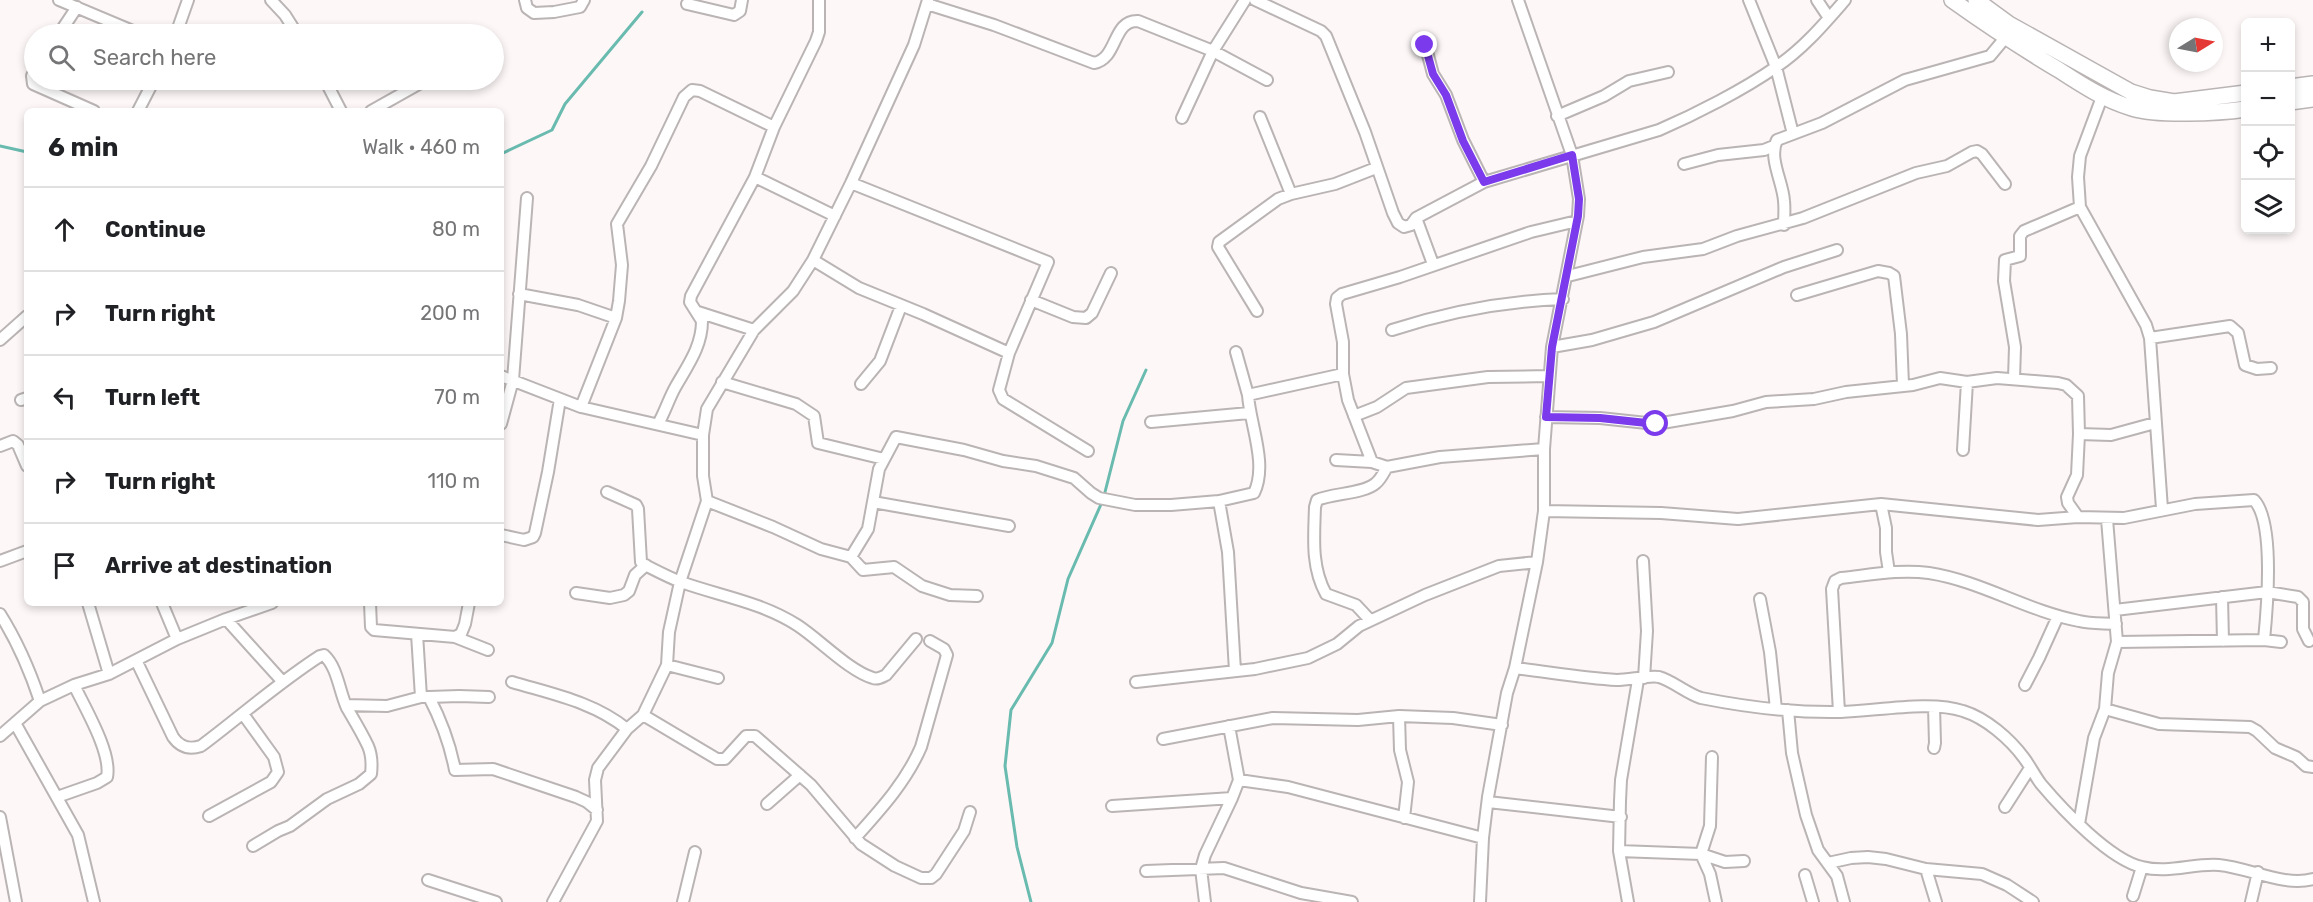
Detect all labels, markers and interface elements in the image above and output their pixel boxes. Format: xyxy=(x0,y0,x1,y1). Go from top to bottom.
north arrow xyxy=(2169,18,2223,72)
map controls xyxy=(2241,18,2295,234)
button: + xyxy=(2241,18,2295,72)
search box xyxy=(24,24,504,90)
route end xyxy=(1411,31,1437,57)
icon: search xyxy=(45,41,78,74)
text: Search here xyxy=(93,44,216,71)
button: − xyxy=(2241,72,2295,126)
button: locate xyxy=(2241,126,2295,180)
text: 6 min xyxy=(48,132,118,163)
text: Walk · 460 m xyxy=(362,135,480,159)
button: layers xyxy=(2241,180,2295,234)
icon: ahead xyxy=(48,213,81,246)
text: Continue xyxy=(105,216,206,243)
text: 80 m xyxy=(432,217,480,241)
icon: right xyxy=(48,297,81,330)
text: Turn right xyxy=(105,300,215,327)
text: 200 m xyxy=(420,301,480,325)
icon: left xyxy=(48,381,81,414)
text: Turn left xyxy=(105,384,200,411)
text: 70 m xyxy=(434,385,480,409)
route start xyxy=(1642,410,1668,436)
icon: right xyxy=(48,465,81,498)
text: Turn right xyxy=(105,468,215,495)
text: 110 m xyxy=(428,469,480,493)
icon: arrive xyxy=(48,549,81,582)
text: Arrive at destination xyxy=(105,552,332,579)

